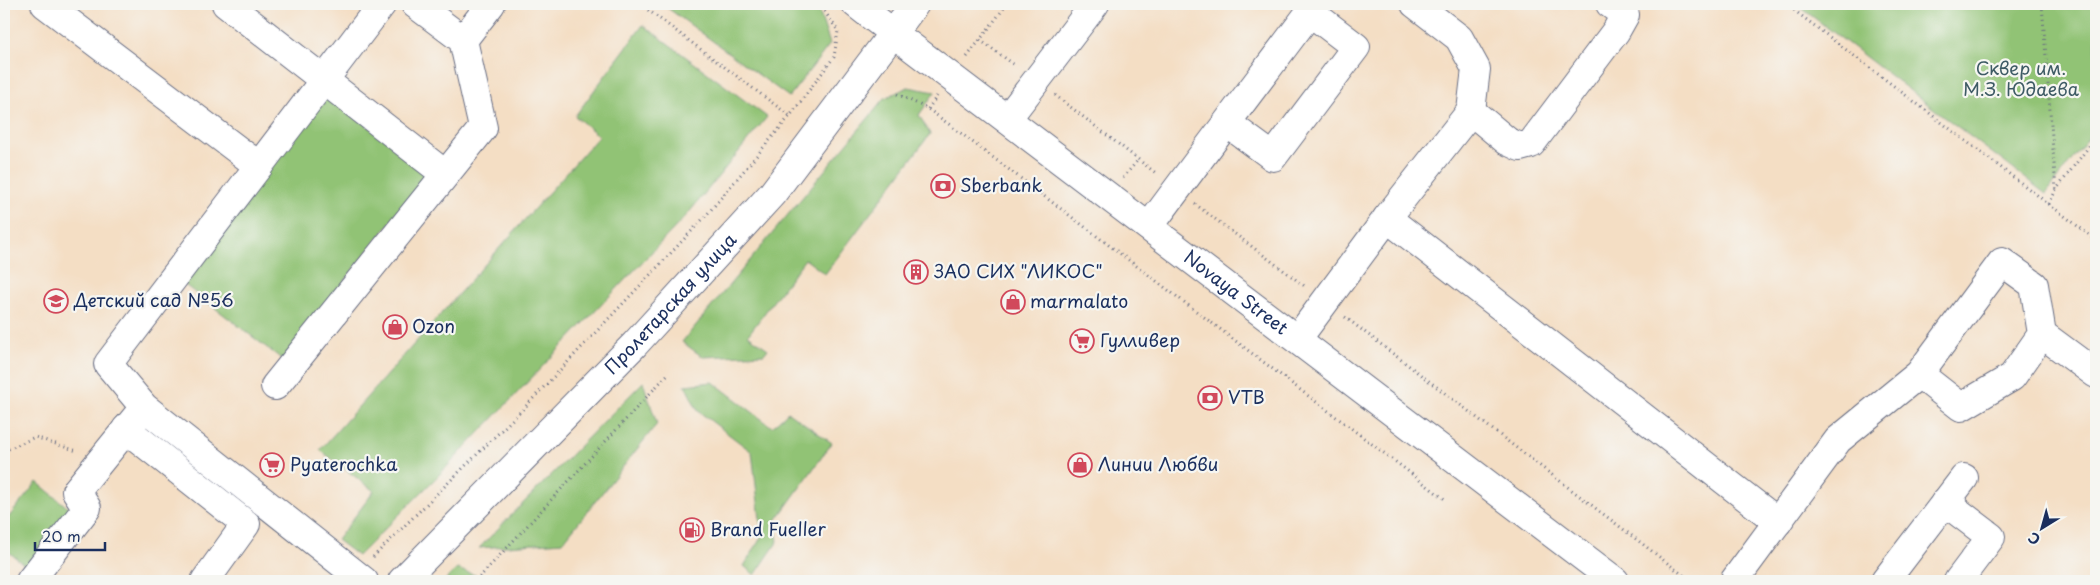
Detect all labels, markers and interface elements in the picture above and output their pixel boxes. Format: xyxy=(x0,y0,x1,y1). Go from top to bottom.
park label: Сквер им. М.З. Юдаева xyxy=(1963,54,2080,102)
place label: Sberbank xyxy=(960,171,1043,198)
bank icon: Sberbank xyxy=(930,173,956,199)
street label: Пролетарская улица xyxy=(597,226,743,380)
street label: Novaya Street xyxy=(1178,243,1295,340)
place label: ЗАО СИХ "ЛИКОС" xyxy=(934,257,1103,284)
building icon: ЗАО СИХ "ЛИКОС" xyxy=(903,259,929,285)
place label: Детский сад №56 xyxy=(73,286,234,313)
place label: marmalato xyxy=(1030,287,1128,314)
school or university icon: Детский сад №56 xyxy=(43,288,69,314)
shop icon: marmalato xyxy=(1000,289,1026,315)
place label: Ozon xyxy=(412,312,455,339)
shop icon: Ozon xyxy=(382,314,408,340)
place label: Гулливер xyxy=(1100,326,1180,353)
supermarket icon: Гулливер xyxy=(1069,328,1095,354)
place label: VTB xyxy=(1228,383,1265,410)
bank icon: VTB xyxy=(1197,385,1223,411)
place label: Pyaterochka xyxy=(290,450,398,477)
place label: Линии Любви xyxy=(1098,450,1218,477)
supermarket icon: Pyaterochka xyxy=(259,452,285,478)
shop icon: Линии Любви xyxy=(1067,452,1093,478)
north arrow xyxy=(2018,502,2068,552)
place label: Brand Fueller xyxy=(710,515,827,542)
fuel station icon: Brand Fueller xyxy=(679,517,705,543)
scale bar xyxy=(35,520,105,552)
text: 20 m xyxy=(42,524,81,547)
text: С xyxy=(2023,527,2044,550)

